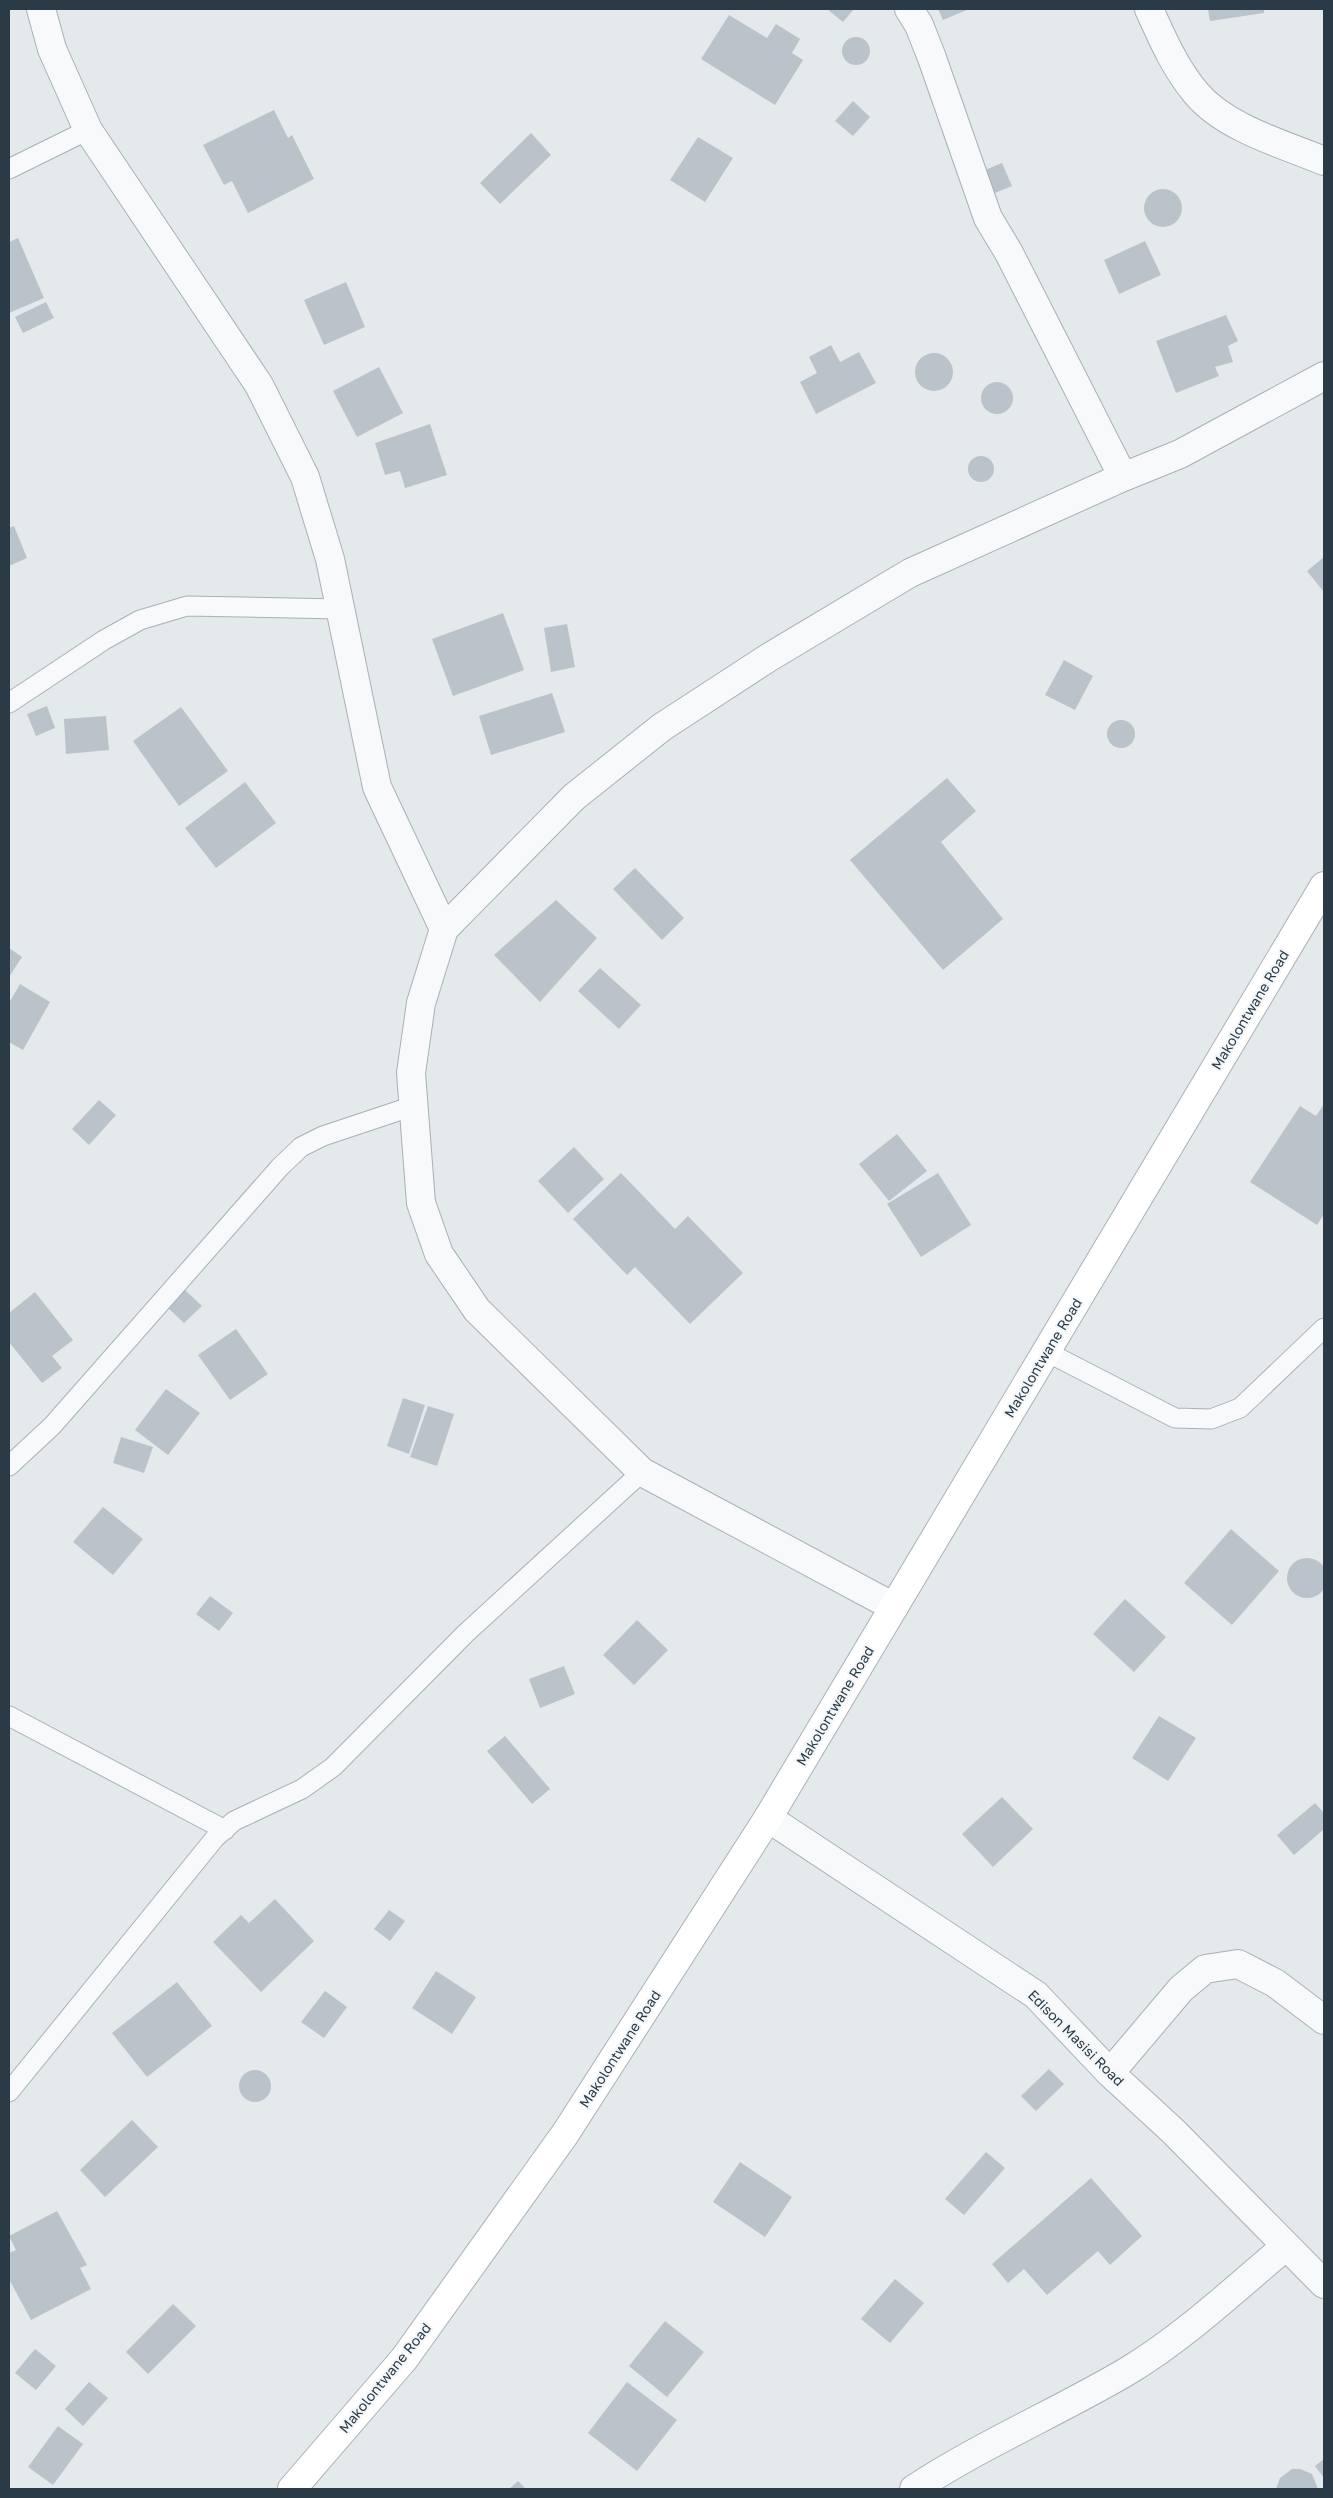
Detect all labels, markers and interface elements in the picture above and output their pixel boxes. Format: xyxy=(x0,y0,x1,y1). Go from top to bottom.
street label: Makolontwane Road xyxy=(1207,947,1292,1073)
street label: Makolontwane Road xyxy=(1000,1295,1085,1421)
street label: Makolontwane Road xyxy=(792,1643,877,1769)
street label: Edison Masisi Road xyxy=(1025,1986,1128,2089)
street label: Makolontwane Road xyxy=(575,1987,664,2111)
street label: Makolontwane Road xyxy=(335,2319,434,2436)

